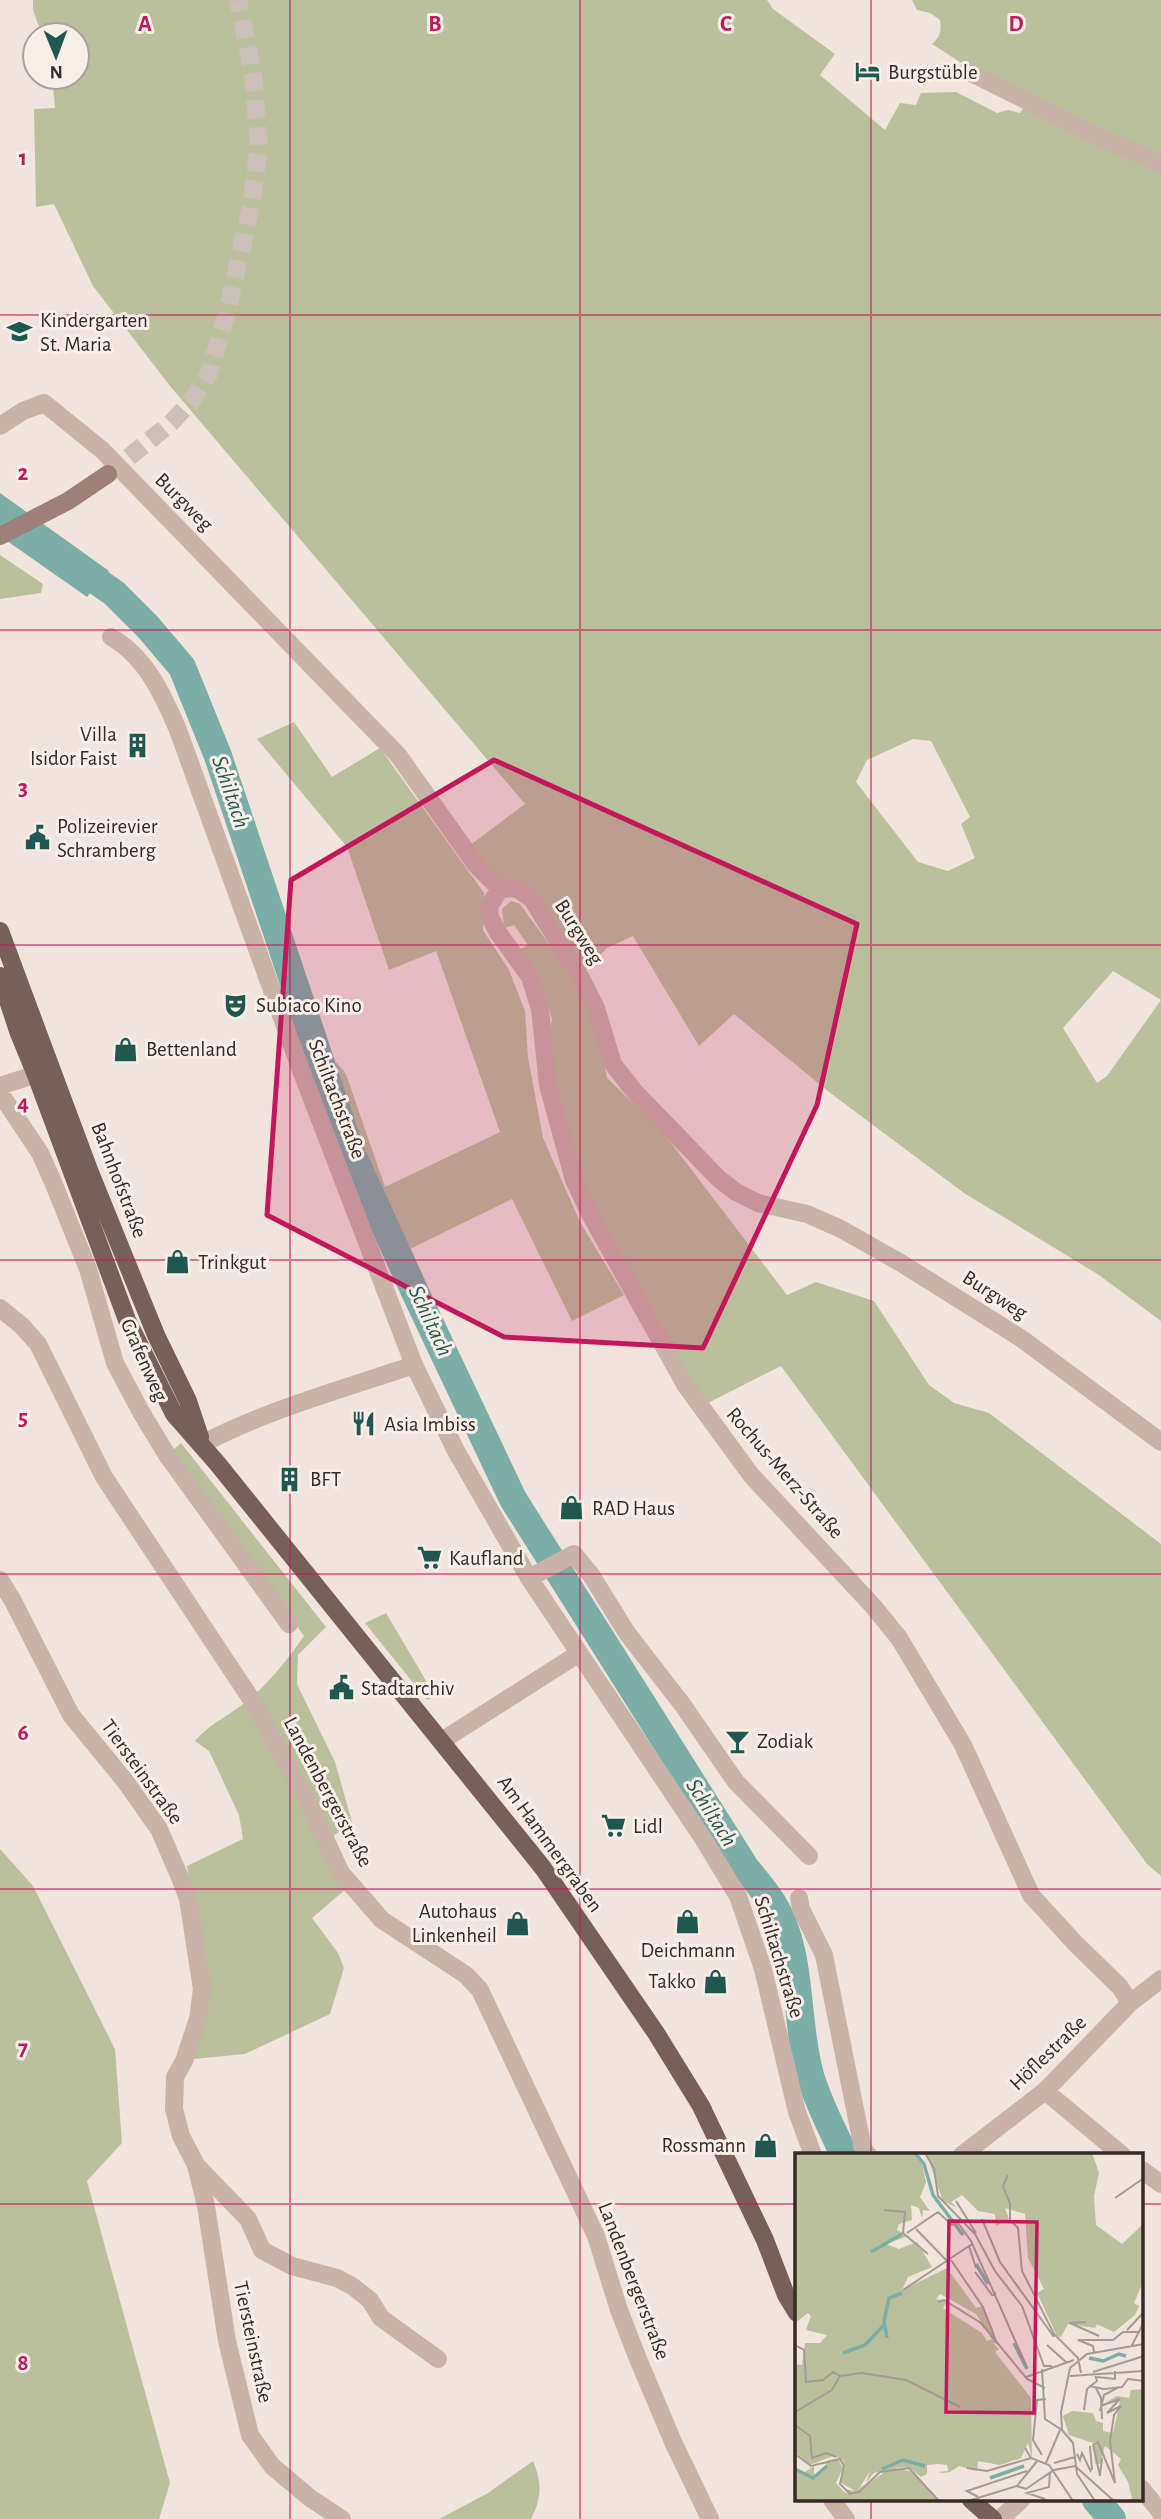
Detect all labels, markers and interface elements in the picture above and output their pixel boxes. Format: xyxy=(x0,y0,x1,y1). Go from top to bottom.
text: A xyxy=(138,13,152,36)
text: B xyxy=(428,13,442,36)
text: C xyxy=(720,13,732,36)
text: D xyxy=(1008,13,1024,36)
north arrow xyxy=(21,21,91,91)
hotel icon: Burgstüble xyxy=(854,58,882,86)
text: N xyxy=(49,62,63,81)
place label: Burgstüble xyxy=(888,62,978,83)
text: 1 xyxy=(19,147,27,170)
place label: Kindergarten St. Maria xyxy=(40,310,148,355)
school or university icon: Kindergarten St. Maria xyxy=(6,318,34,346)
text: 2 xyxy=(18,462,29,485)
street label: Burgweg xyxy=(151,469,218,536)
place label: Villa Isidor Faist xyxy=(30,724,117,769)
building icon: Villa Isidor Faist xyxy=(123,732,151,760)
water label: Schiltach xyxy=(207,753,253,831)
text: 3 xyxy=(18,777,28,800)
place label: Polizeirevier Schramberg xyxy=(57,816,158,861)
public building icon: Polizeirevier Schramberg xyxy=(23,824,51,852)
street label: Burgweg xyxy=(551,896,607,969)
theatre icon: Subiaco Kino xyxy=(222,991,250,1019)
place label: Subiaco Kino xyxy=(256,995,362,1016)
shop icon: Bettenland xyxy=(112,1035,140,1063)
street label: Schiltachstraße xyxy=(305,1036,369,1162)
place label: Bettenland xyxy=(146,1039,237,1060)
text: 4 xyxy=(17,1092,29,1115)
street label: Bahnhofstraße xyxy=(87,1119,151,1241)
shop icon: Trinkgut xyxy=(164,1248,192,1276)
place label: Trinkgut xyxy=(198,1252,267,1273)
street label: Burgweg xyxy=(959,1266,1032,1324)
water label: Schiltach xyxy=(404,1282,456,1360)
street label: Grafenweg xyxy=(117,1316,172,1405)
street label: Rochus-Merz-Straße xyxy=(722,1403,848,1543)
text: 5 xyxy=(18,1407,28,1430)
restaurant icon: Asia Imbiss xyxy=(350,1410,378,1438)
place label: Asia Imbiss xyxy=(384,1414,476,1435)
building icon: BFT xyxy=(276,1465,304,1493)
place label: BFT xyxy=(310,1469,341,1490)
shop icon: RAD Haus xyxy=(558,1494,586,1522)
place label: RAD Haus xyxy=(592,1498,675,1519)
supermarket icon: Kaufland xyxy=(415,1544,443,1572)
place label: Kaufland xyxy=(449,1548,524,1569)
public building icon: Stadtarchiv xyxy=(327,1674,355,1702)
place label: Stadtarchiv xyxy=(361,1678,454,1699)
street label: Landenbergerstraße xyxy=(280,1714,376,1870)
street label: Tiersteinstraße xyxy=(97,1716,187,1828)
text: 6 xyxy=(17,1722,29,1745)
bar icon: Zodiak xyxy=(723,1727,751,1755)
place label: Zodiak xyxy=(757,1731,813,1752)
street label: Am Hammergraben xyxy=(494,1772,606,1916)
water label: Schiltach xyxy=(681,1775,741,1851)
supermarket icon: Lidl xyxy=(599,1812,627,1840)
place label: Lidl xyxy=(633,1816,663,1837)
street label: Schiltachstraße xyxy=(751,1894,807,2020)
place label: Autohaus Linkenheil xyxy=(412,1901,497,1946)
shop icon: Deichmann xyxy=(674,1907,702,1935)
shop icon: Autohaus Linkenheil xyxy=(503,1909,531,1937)
place label: Deichmann xyxy=(641,1940,735,1961)
shop icon: Takko xyxy=(702,1967,730,1995)
place label: Takko xyxy=(648,1971,696,1992)
street label: Höflestraße xyxy=(1006,2012,1090,2094)
text: 7 xyxy=(18,2037,28,2060)
shop icon: Rossmann xyxy=(752,2131,780,2159)
place label: Rossmann xyxy=(661,2135,746,2156)
inset map xyxy=(795,2153,1144,2502)
street label: Landenbergerstraße xyxy=(594,2200,674,2362)
street label: Tiersteinstraße xyxy=(230,2279,276,2405)
text: 8 xyxy=(17,2352,29,2375)

